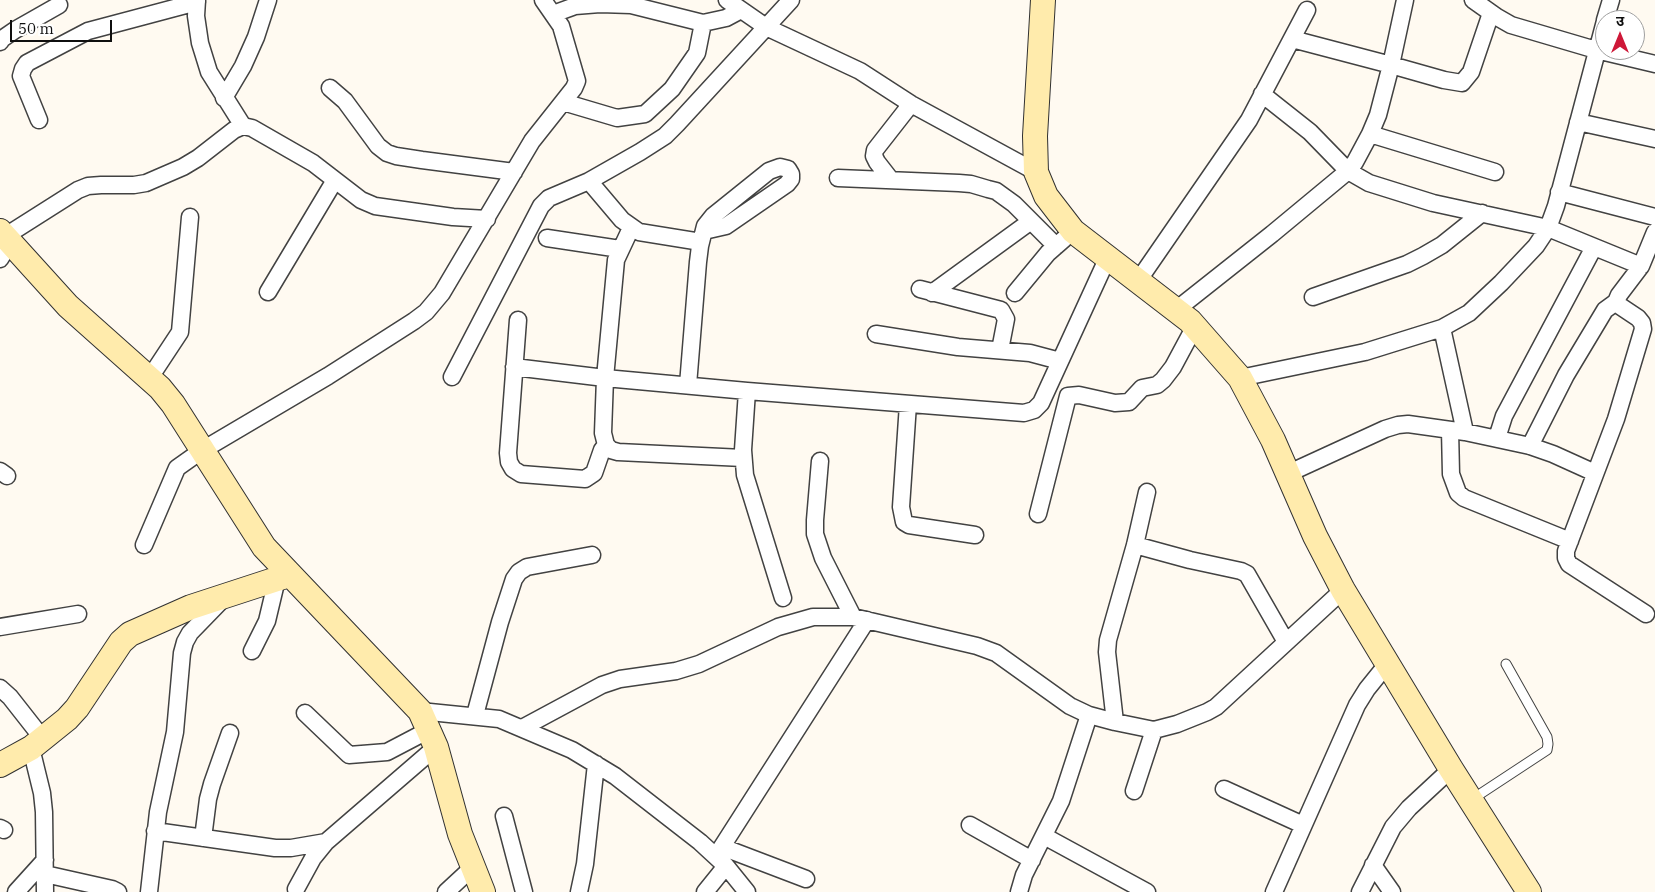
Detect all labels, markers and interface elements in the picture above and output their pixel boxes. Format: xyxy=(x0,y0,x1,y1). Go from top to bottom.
scale bar xyxy=(12,10,115,42)
north arrow xyxy=(1595,10,1645,60)
text: उ xyxy=(1616,12,1624,30)
text: 50 m xyxy=(18,19,54,38)

